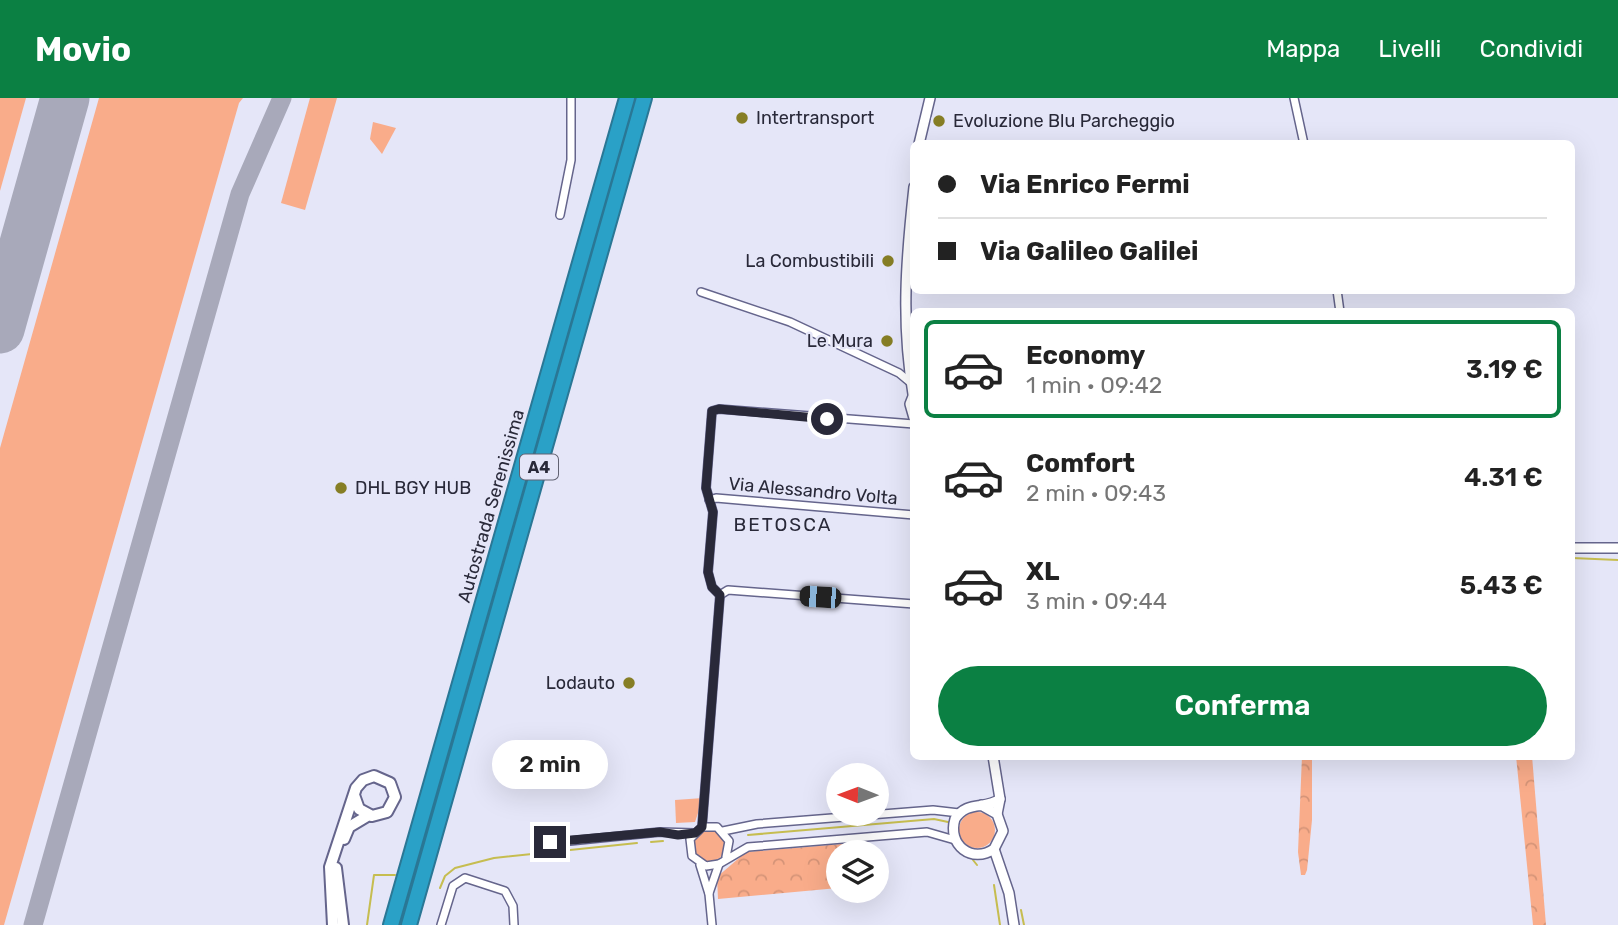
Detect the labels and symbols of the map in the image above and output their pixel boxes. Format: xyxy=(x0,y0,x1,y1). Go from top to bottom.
place label: Intertransport xyxy=(756,107,874,129)
marker: Intertransport xyxy=(734,110,750,126)
place label: Evoluzione Blu Parcheggio xyxy=(953,110,1175,132)
marker: Evoluzione Blu Parcheggio xyxy=(931,113,947,129)
place label: La Combustibili xyxy=(745,250,874,272)
marker: La Combustibili xyxy=(880,253,896,269)
place label: Le Mura xyxy=(807,330,873,352)
marker: Le Mura xyxy=(879,333,895,349)
route start xyxy=(811,403,843,435)
street label: Autostrada Serenissima xyxy=(453,407,529,605)
road number: A4 xyxy=(520,454,558,480)
street label: Via Alessandro Volta xyxy=(727,473,899,509)
place label: DHL BGY HUB xyxy=(355,477,471,499)
marker: DHL BGY HUB xyxy=(333,480,349,496)
district label: BETOSCA xyxy=(734,513,832,536)
car xyxy=(799,585,842,609)
place label: Lodauto xyxy=(546,672,615,694)
marker: Lodauto xyxy=(621,675,637,691)
callout: 2 min xyxy=(492,740,608,790)
north arrow xyxy=(826,763,889,826)
route end xyxy=(534,826,566,858)

